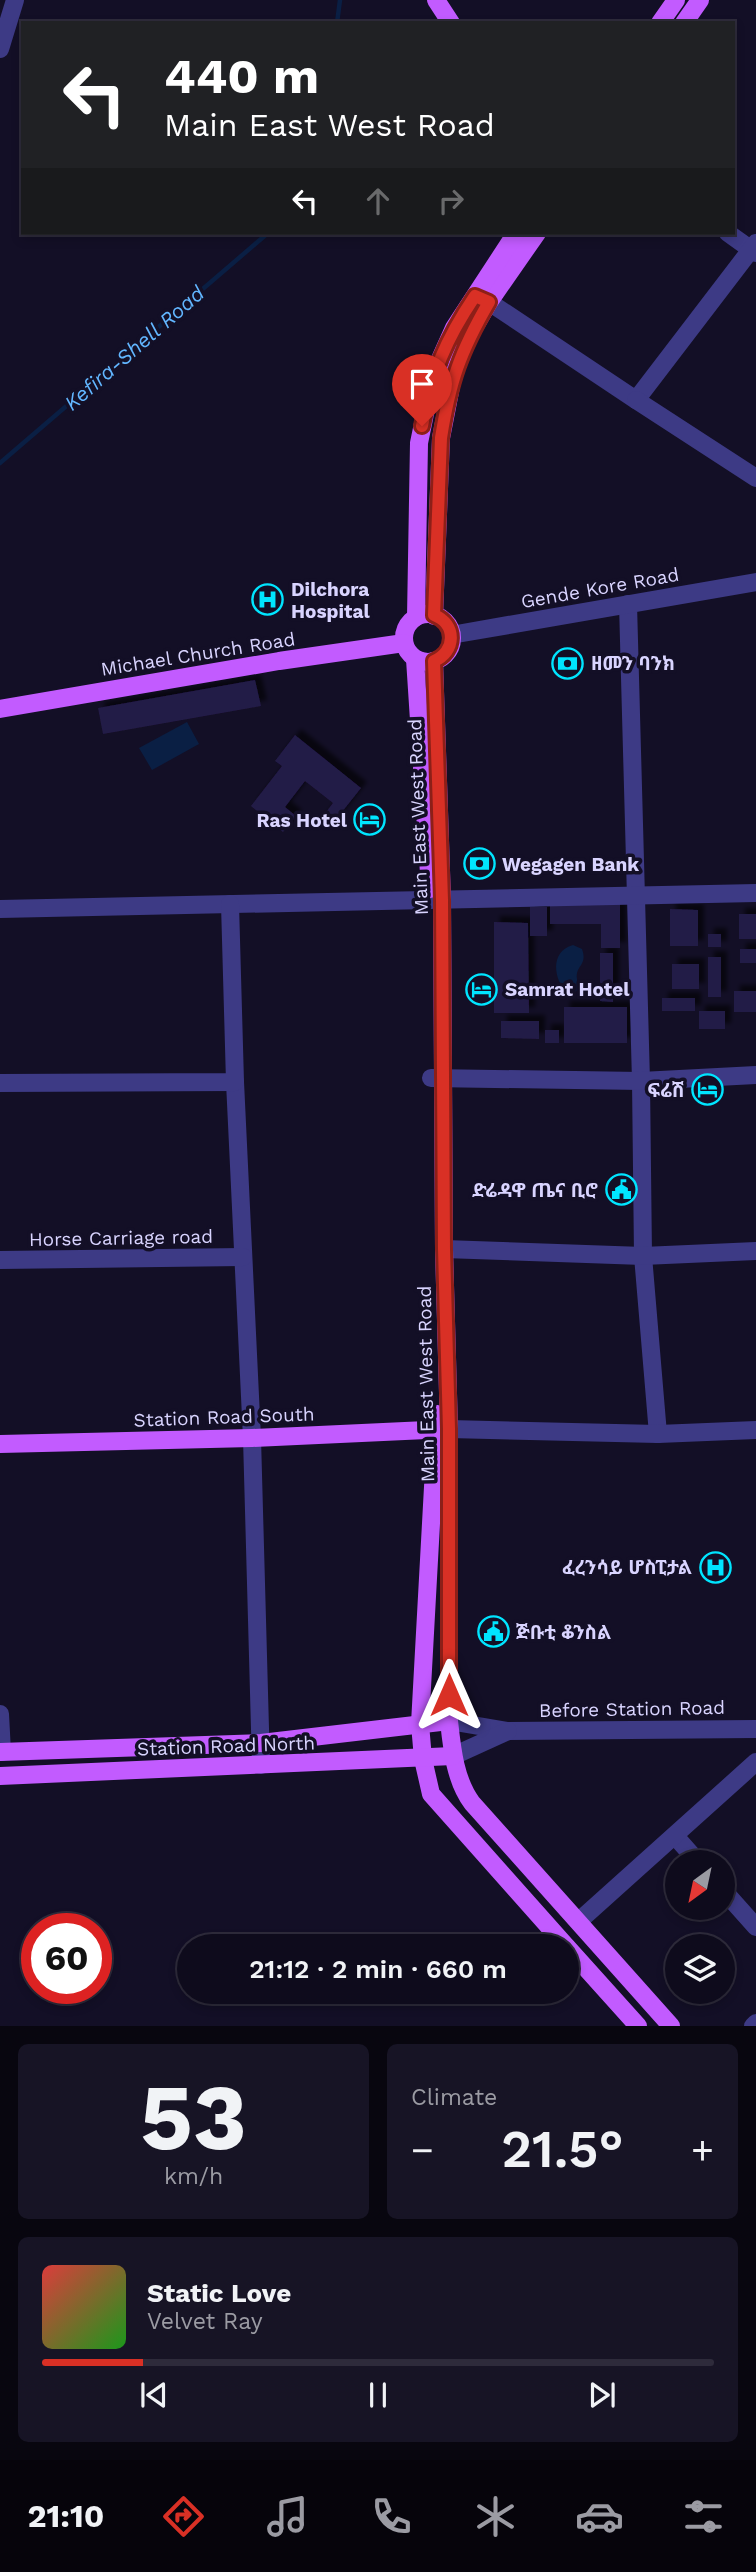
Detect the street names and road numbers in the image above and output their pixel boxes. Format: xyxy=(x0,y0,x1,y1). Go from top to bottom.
street label: Gende Kore Road xyxy=(519,563,681,613)
street label: Michael Church Road xyxy=(99,627,297,681)
street label: Main East West Road xyxy=(403,718,433,916)
street label: Horse Carriage road xyxy=(29,1225,213,1251)
street label: Main East West Road xyxy=(413,1286,439,1482)
street label: Station Road South xyxy=(133,1402,315,1432)
street label: Before Station Road xyxy=(539,1696,725,1722)
street label: Station Road North xyxy=(137,1731,315,1761)

